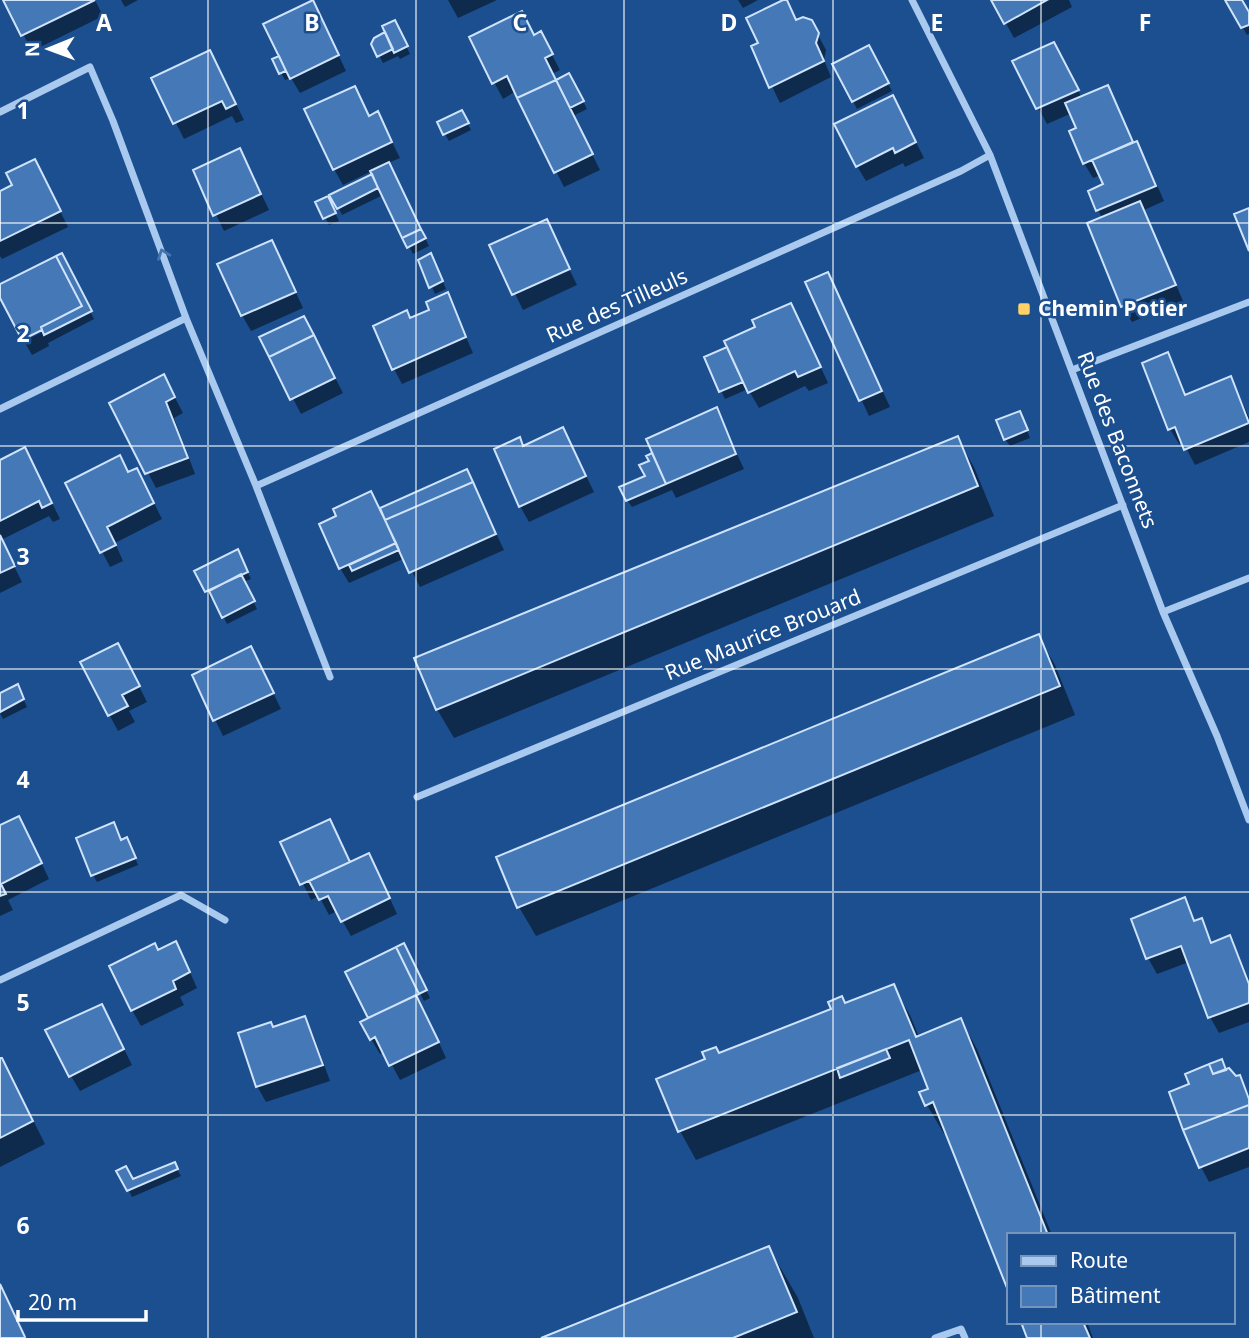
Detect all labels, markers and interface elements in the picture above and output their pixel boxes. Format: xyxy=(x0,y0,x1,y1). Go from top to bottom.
text: A xyxy=(96,6,112,38)
text: B xyxy=(304,6,320,38)
text: C xyxy=(513,6,528,38)
text: D xyxy=(721,6,737,38)
text: E xyxy=(931,6,943,38)
text: F xyxy=(1139,6,1151,38)
north arrow xyxy=(14,14,84,84)
text: N xyxy=(19,41,45,57)
text: 1 xyxy=(16,94,30,126)
one-way arrow xyxy=(157,248,171,260)
street label: Rue des Tilleuls xyxy=(542,261,692,349)
place label: Chemin Potier xyxy=(1038,294,1188,322)
marker: Chemin Potier xyxy=(1016,301,1032,317)
text: 2 xyxy=(16,317,30,349)
street label: Rue des Baconnets xyxy=(1071,347,1165,532)
text: 3 xyxy=(16,540,30,572)
street label: Rue Maurice Brouard xyxy=(660,582,865,686)
text: 4 xyxy=(16,763,30,795)
text: 5 xyxy=(16,986,30,1018)
text: 6 xyxy=(16,1209,30,1241)
legend xyxy=(1007,1233,1235,1324)
text: Route xyxy=(1070,1246,1128,1274)
scale bar xyxy=(18,1278,145,1322)
text: Bâtiment xyxy=(1070,1281,1161,1309)
text: 20 m xyxy=(28,1288,77,1316)

